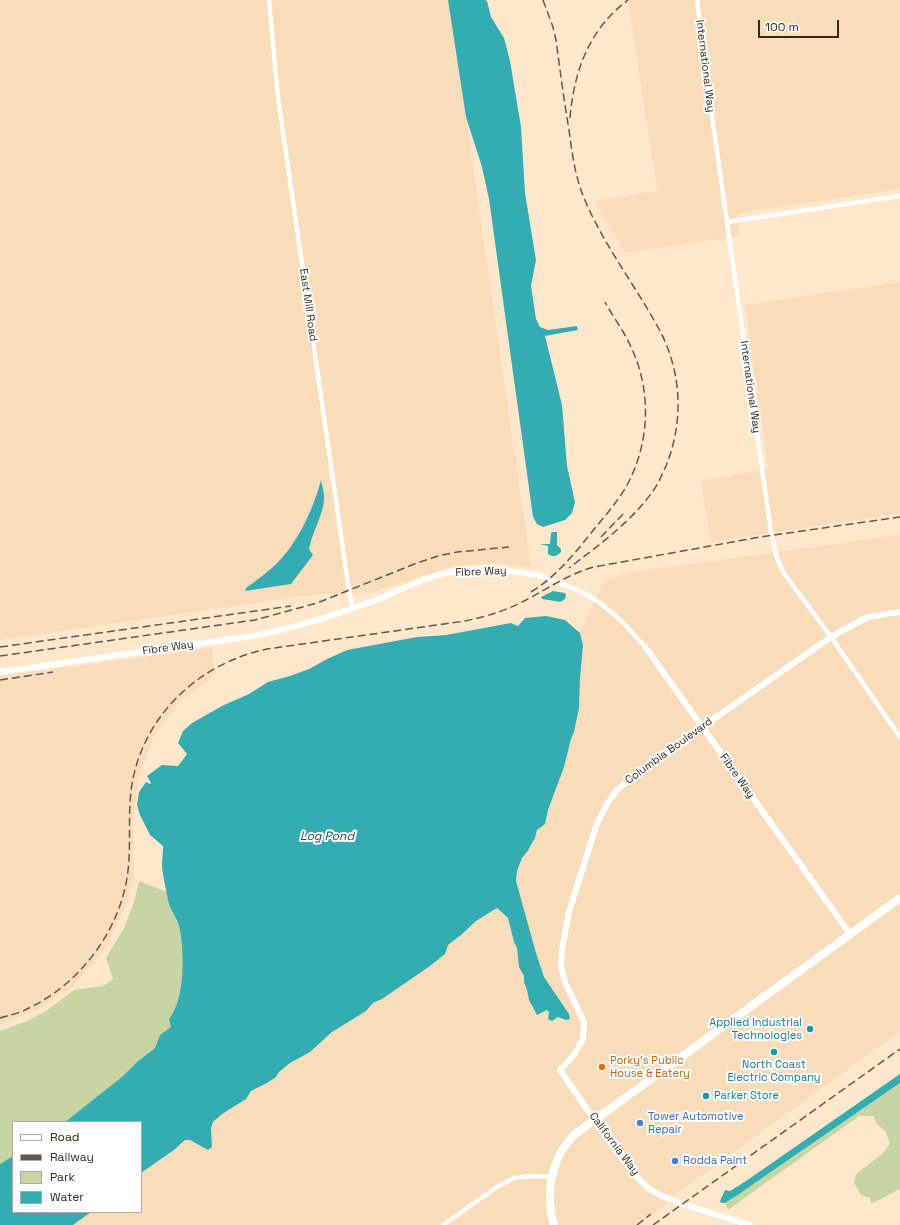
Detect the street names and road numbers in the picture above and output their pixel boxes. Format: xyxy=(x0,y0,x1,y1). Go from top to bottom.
street label: International Way xyxy=(693,19,717,113)
street label: East Mill Road xyxy=(296,268,320,342)
street label: International Way xyxy=(737,340,763,434)
street label: Fibre Way xyxy=(455,565,507,579)
street label: Fibre Way xyxy=(142,638,194,658)
street label: Columbia Boulevard xyxy=(623,715,715,787)
street label: Fibre Way xyxy=(717,751,757,801)
street label: California Way xyxy=(586,1110,642,1178)

